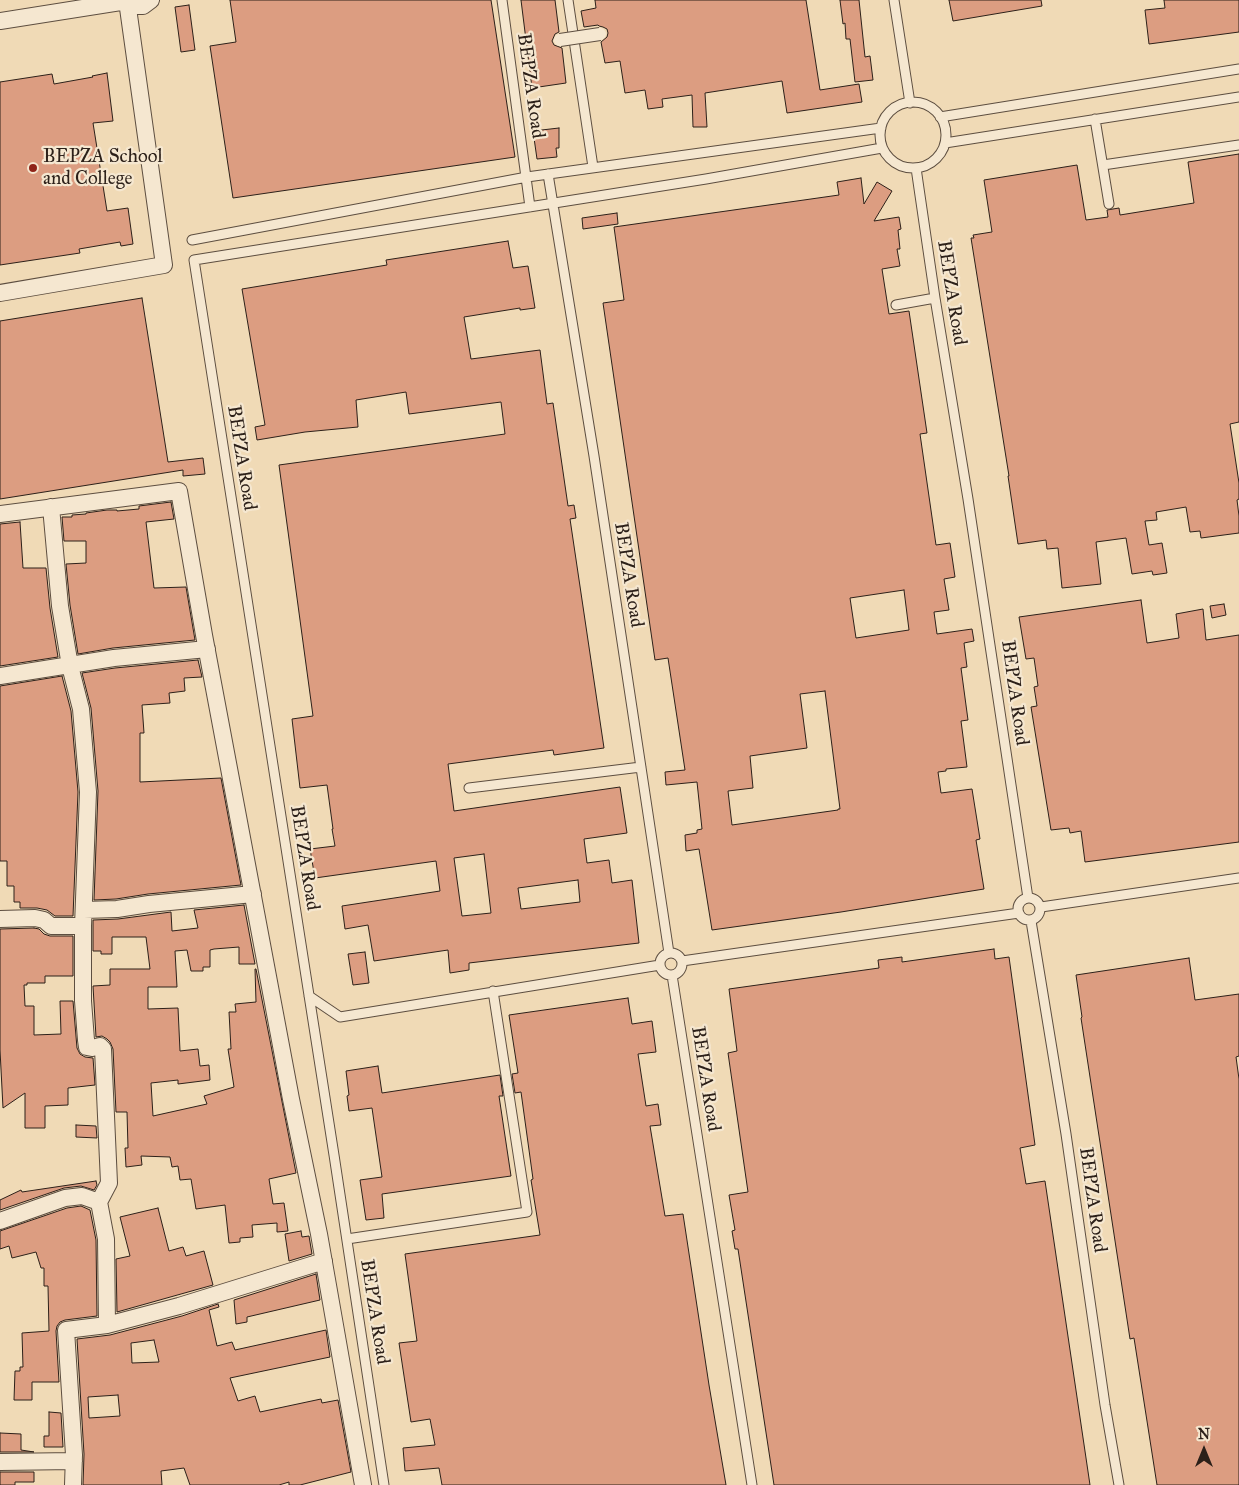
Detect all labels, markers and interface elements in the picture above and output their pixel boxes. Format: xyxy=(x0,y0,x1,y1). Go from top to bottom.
street label: BEPZA Road xyxy=(511,32,549,140)
place label: BEPZA School and College xyxy=(43,146,163,190)
marker: BEPZA School and College xyxy=(27,162,39,174)
street label: BEPZA Road xyxy=(931,239,971,347)
street label: BEPZA Road xyxy=(221,404,261,512)
street label: BEPZA Road xyxy=(608,521,648,629)
street label: BEPZA Road xyxy=(995,639,1033,747)
street label: BEPZA Road xyxy=(284,804,324,912)
street label: BEPZA Road xyxy=(685,1025,725,1133)
street label: BEPZA Road xyxy=(1073,1146,1111,1254)
street label: BEPZA Road xyxy=(354,1258,394,1366)
north arrow xyxy=(1179,1425,1229,1475)
text: N xyxy=(1198,1426,1210,1443)

